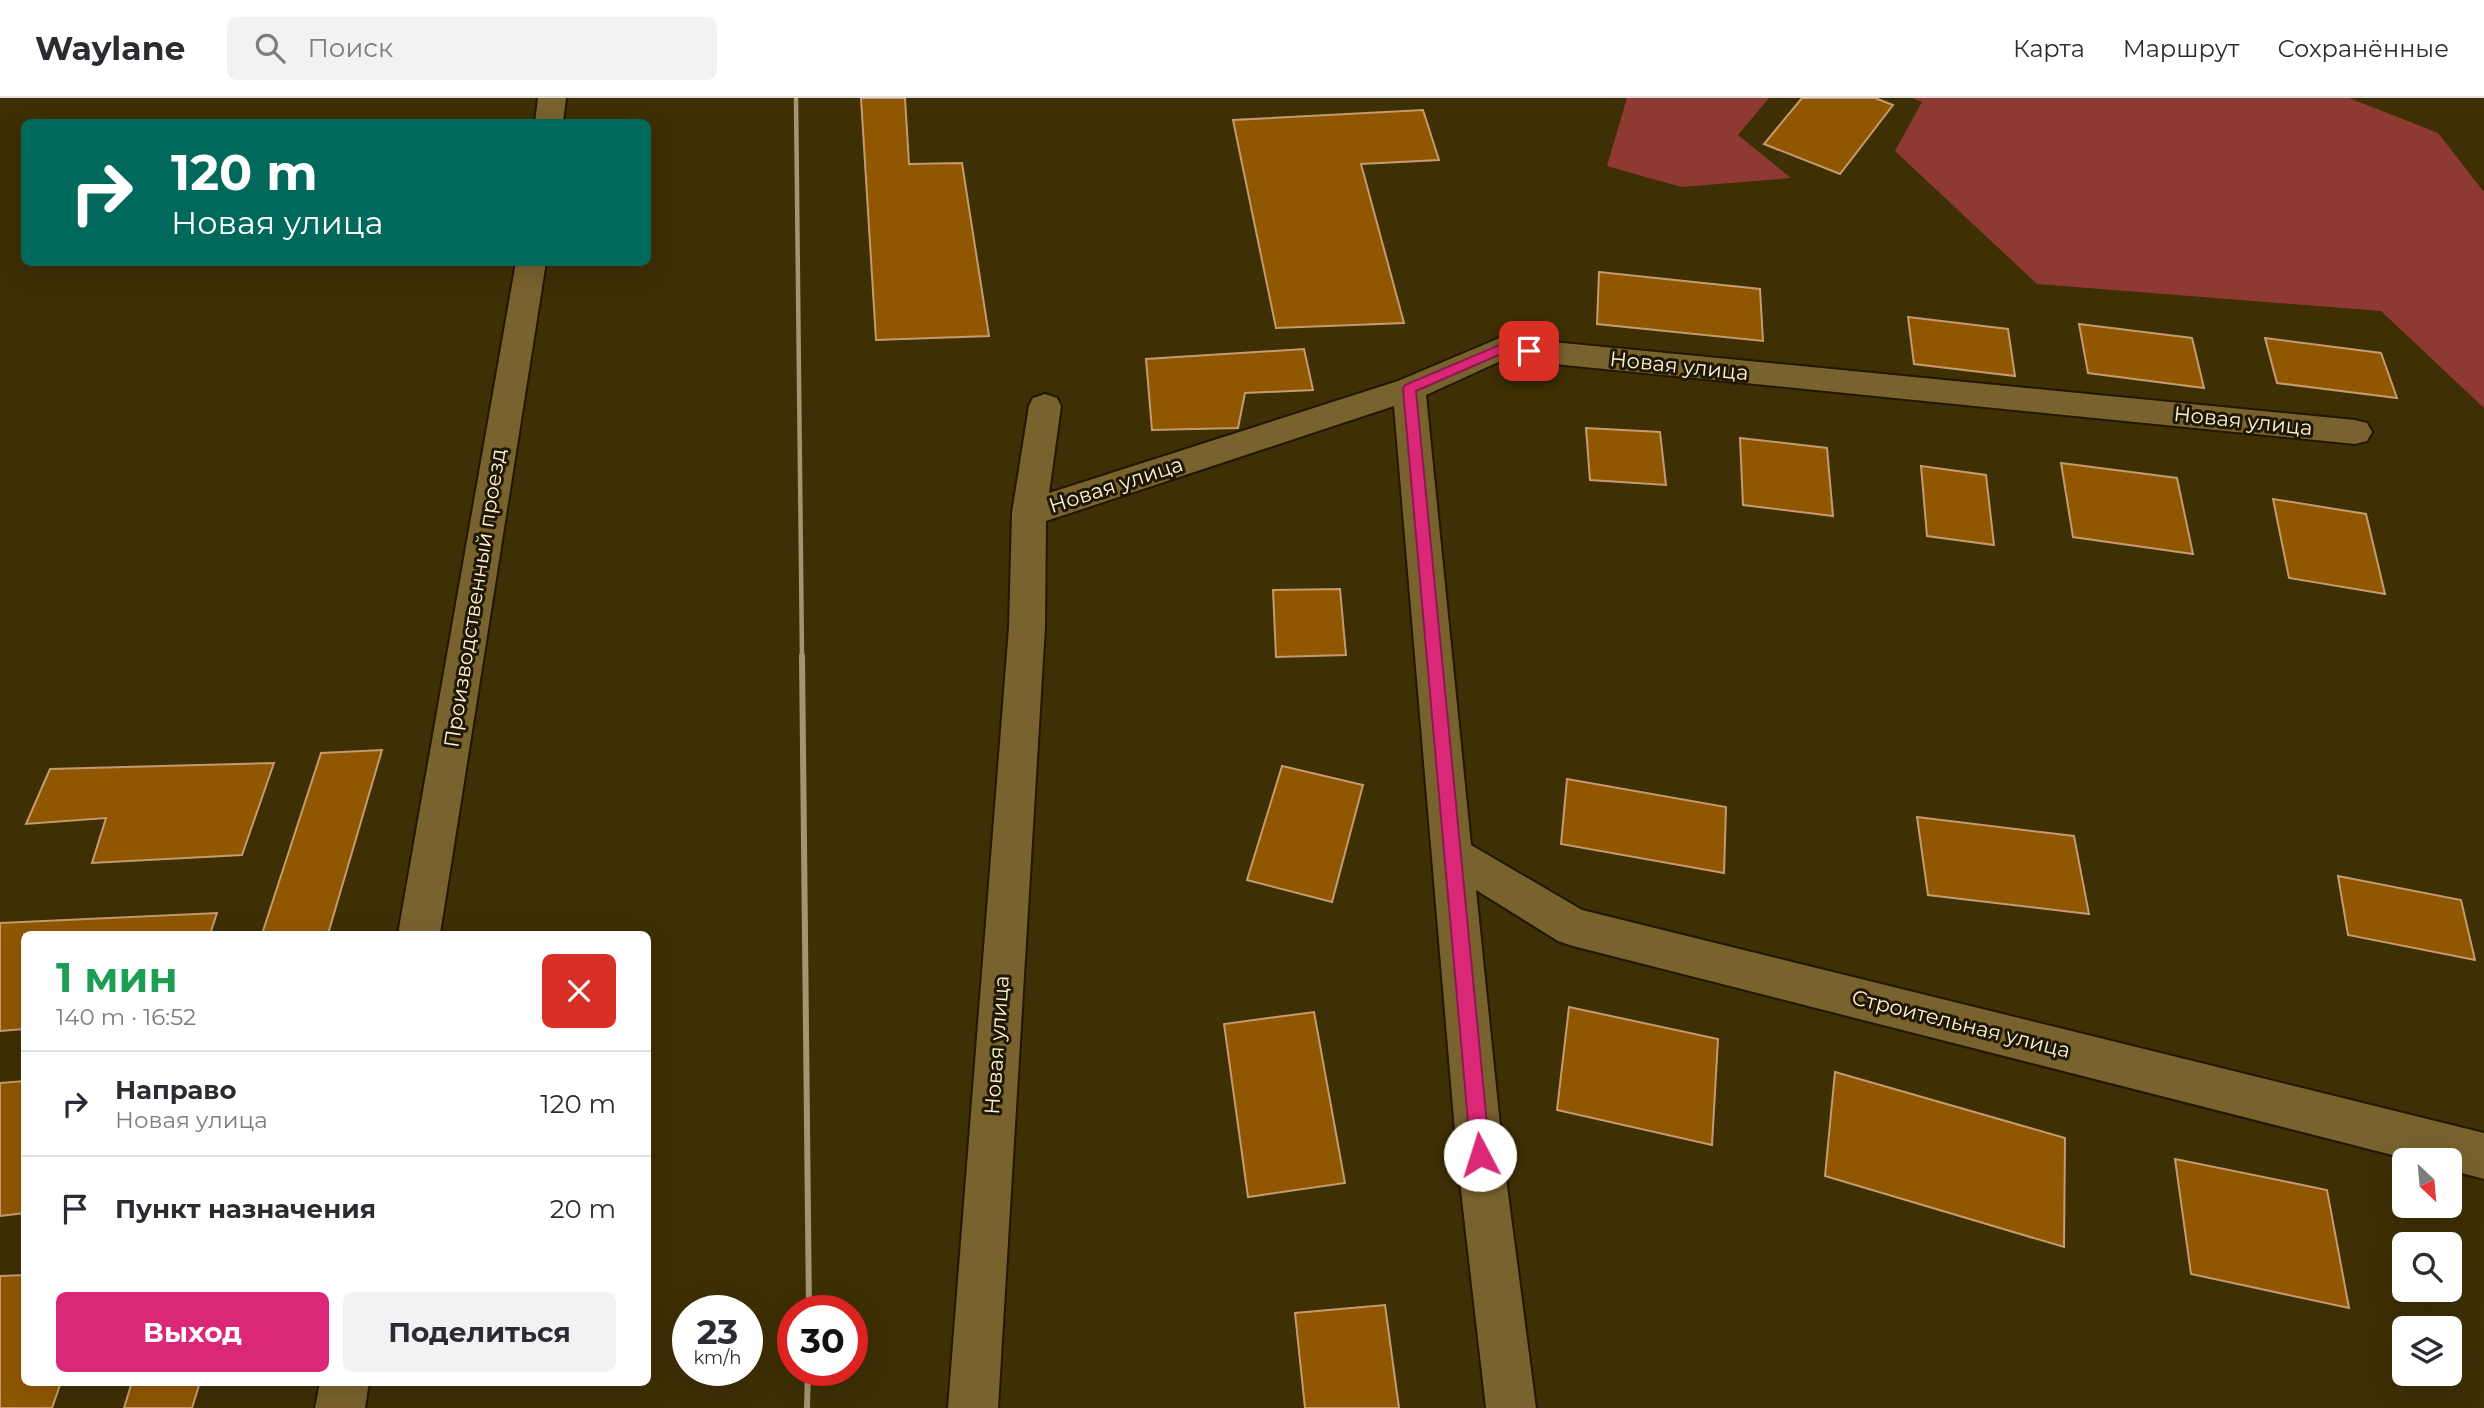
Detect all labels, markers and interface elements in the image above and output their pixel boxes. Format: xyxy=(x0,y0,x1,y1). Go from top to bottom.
search box xyxy=(227,17,717,80)
text: Waylane xyxy=(35,28,185,68)
icon: search xyxy=(251,29,289,67)
text: Поиск xyxy=(307,32,393,64)
text: Карта xyxy=(2013,34,2085,63)
text: Маршрут xyxy=(2123,34,2239,63)
text: Сохранённые xyxy=(2277,34,2449,63)
text: 120 m xyxy=(171,143,318,202)
icon: right xyxy=(56,147,147,238)
text: Новая улица xyxy=(171,203,383,242)
pin xyxy=(1499,321,1559,381)
icon: arrive xyxy=(1510,332,1548,370)
street label: Новая улица xyxy=(1608,346,1750,385)
street label: Новая улица xyxy=(2172,401,2314,440)
street label: Производственный проезд xyxy=(439,447,511,749)
street label: Новая улица xyxy=(1046,451,1186,518)
text: 1 мин xyxy=(56,951,178,1003)
button: close xyxy=(542,954,616,1028)
street label: Новая улица xyxy=(979,975,1014,1115)
street label: Строительная улица xyxy=(1849,984,2073,1063)
text: 140 m · 16:52 xyxy=(56,1003,196,1031)
text: Направо xyxy=(115,1074,236,1106)
icon: right xyxy=(56,1085,94,1123)
text: 120 m xyxy=(540,1088,616,1120)
text: Новая улица xyxy=(115,1106,268,1134)
position arrow xyxy=(1443,1118,1517,1192)
north arrow xyxy=(2392,1148,2462,1218)
map controls xyxy=(2392,1148,2462,1386)
icon: arrive xyxy=(56,1190,94,1228)
text: Пункт назначения xyxy=(115,1193,376,1225)
text: 20 m xyxy=(550,1193,616,1225)
button: search xyxy=(2392,1232,2462,1302)
button: Выход xyxy=(56,1292,329,1372)
button: Поделиться xyxy=(343,1292,616,1372)
speed limit sign: 30 xyxy=(777,1295,868,1386)
text: 23 xyxy=(697,1310,738,1353)
button: layers xyxy=(2392,1316,2462,1386)
text: km/h xyxy=(693,1347,742,1369)

